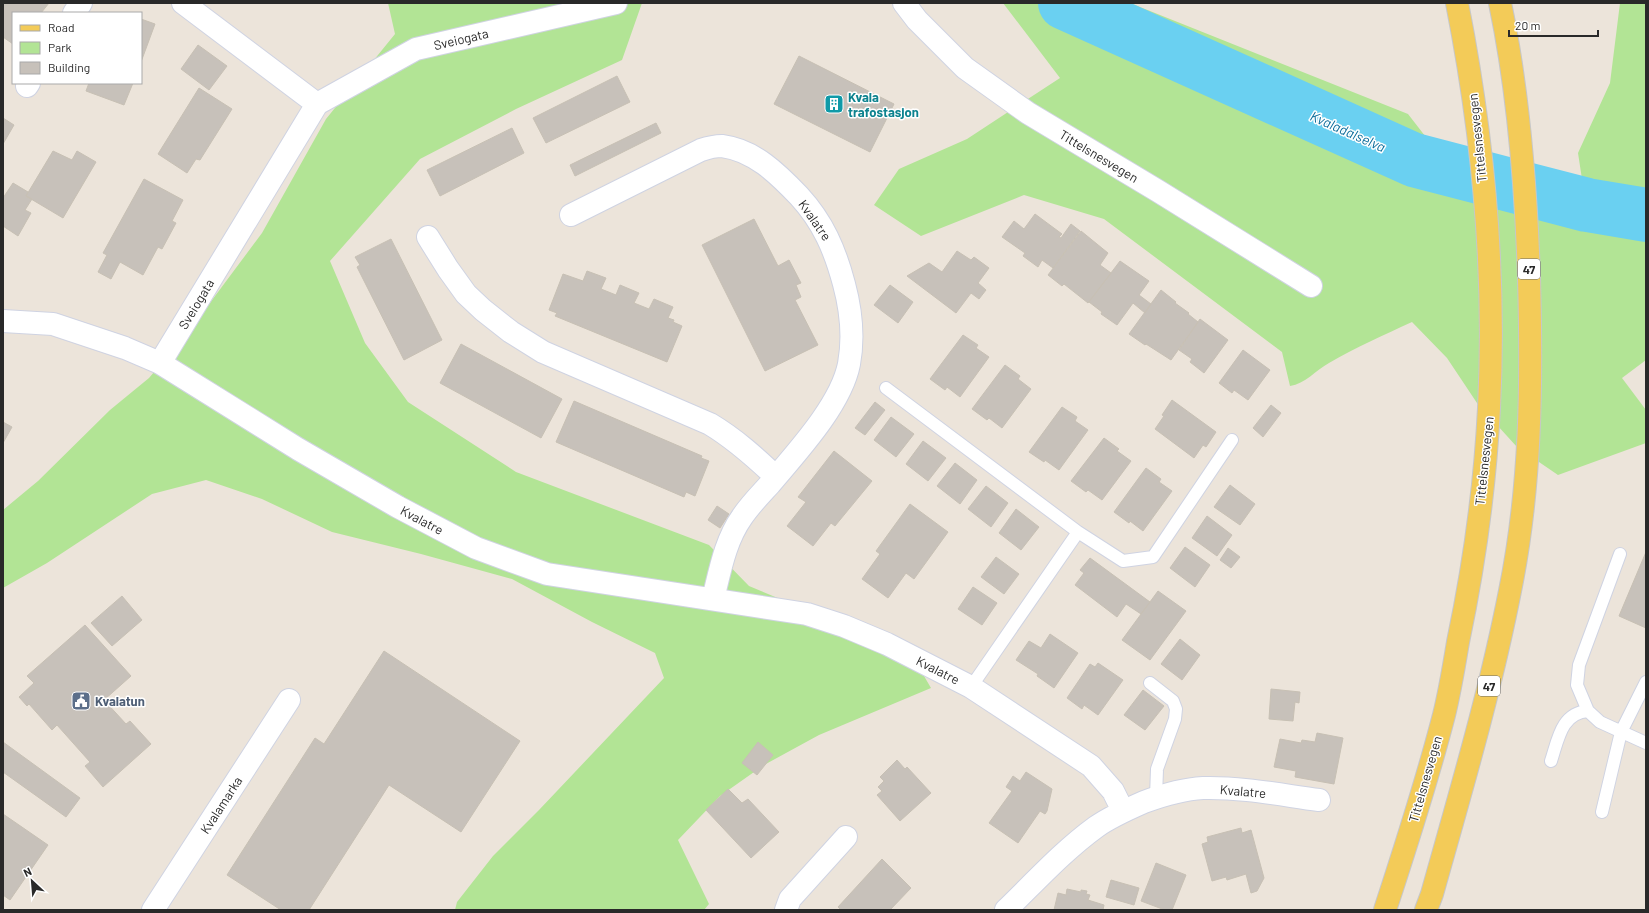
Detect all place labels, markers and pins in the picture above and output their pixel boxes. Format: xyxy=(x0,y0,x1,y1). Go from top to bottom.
place label: Kvala trafostasjon xyxy=(848,89,919,120)
building icon: Kvala trafostasjon xyxy=(823,93,845,115)
public building icon: Kvalatun xyxy=(70,690,92,712)
place label: Kvalatun xyxy=(95,693,145,709)

